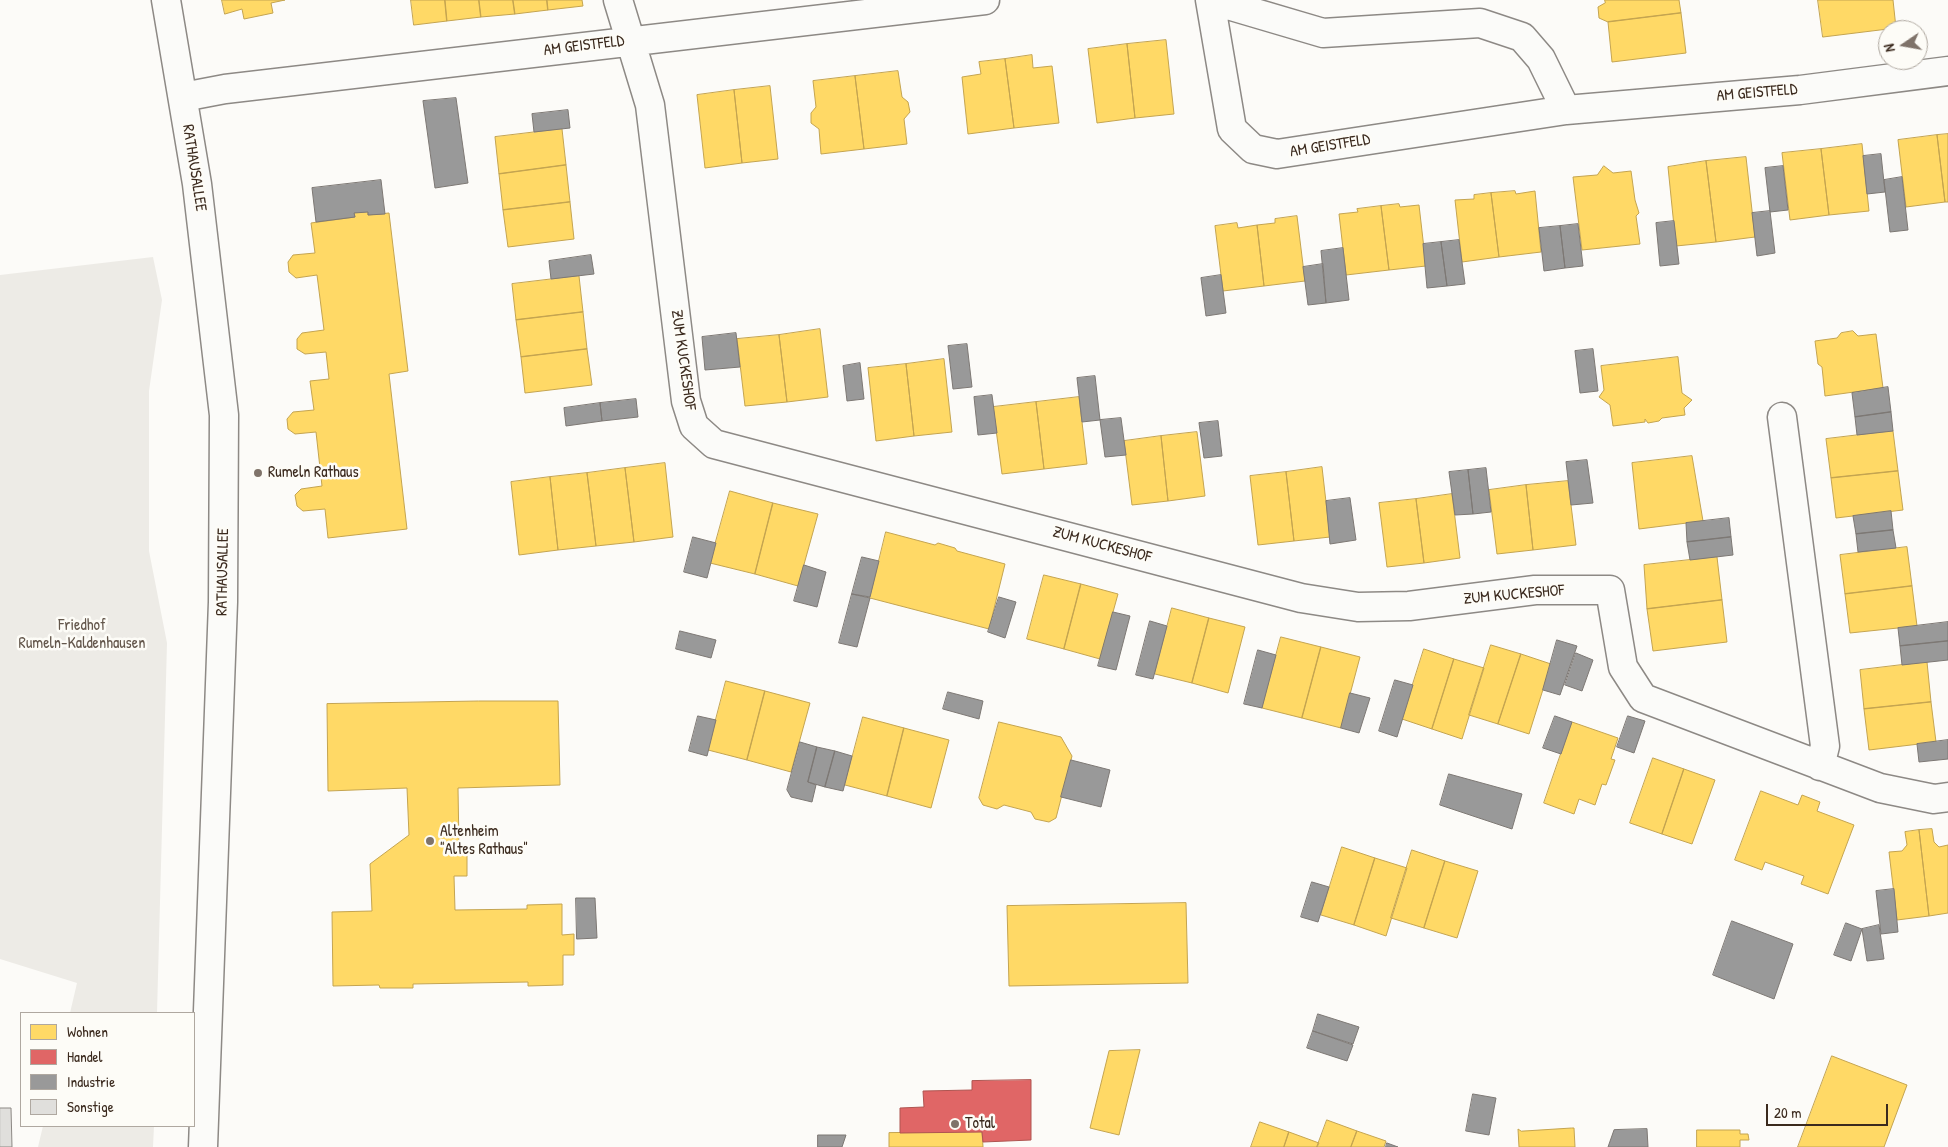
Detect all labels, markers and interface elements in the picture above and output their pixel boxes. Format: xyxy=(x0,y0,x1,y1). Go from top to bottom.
north arrow xyxy=(1878,20,1928,70)
street label: AM GEISTFELD xyxy=(543,32,625,60)
text: N xyxy=(1879,42,1899,54)
street label: AM GEISTFELD xyxy=(1716,80,1798,106)
street label: RATHAUSALLEE xyxy=(178,123,210,213)
street label: AM GEISTFELD xyxy=(1289,130,1371,162)
street label: ZUM KUCKESHOF xyxy=(666,309,700,411)
place label: Rumeln Rathaus xyxy=(268,463,359,483)
marker: Rumeln Rathaus xyxy=(252,467,264,479)
street label: ZUM KUCKESHOF xyxy=(1051,523,1153,567)
street label: RATHAUSALLEE xyxy=(213,528,233,616)
street label: ZUM KUCKESHOF xyxy=(1463,581,1565,609)
park label: Friedhof Rumeln-Kaldenhausen xyxy=(19,616,145,654)
place label: Altenheim "Altes Rathaus" xyxy=(440,822,528,860)
marker: Altenheim "Altes Rathaus" xyxy=(424,835,436,847)
legend xyxy=(20,1012,195,1127)
text: Wohnen xyxy=(67,1021,108,1042)
text: Handel xyxy=(67,1046,103,1067)
text: Industrie xyxy=(67,1071,115,1092)
scale bar xyxy=(1768,1094,1890,1126)
text: Sonstige xyxy=(67,1096,114,1117)
text: 20 m xyxy=(1774,1102,1801,1123)
place label: Total xyxy=(965,1114,995,1134)
marker: Total xyxy=(949,1118,961,1130)

